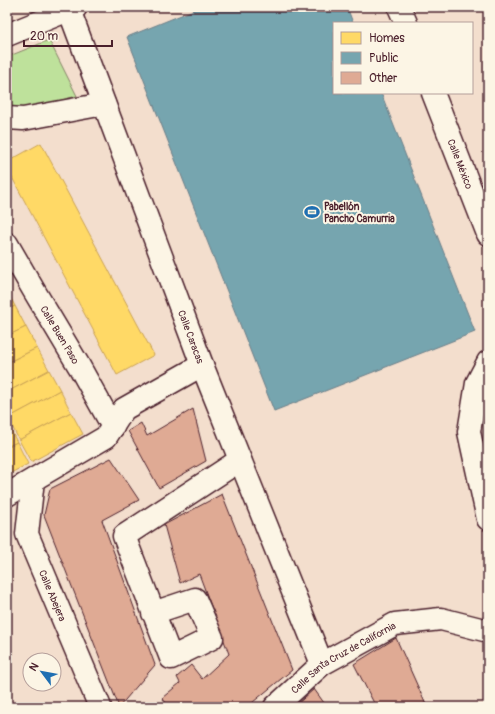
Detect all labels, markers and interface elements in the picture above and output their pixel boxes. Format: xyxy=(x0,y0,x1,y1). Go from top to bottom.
scale bar xyxy=(24,22,112,48)
legend xyxy=(333,22,473,94)
text: 20 m xyxy=(30,29,59,44)
text: Homes xyxy=(369,31,405,46)
text: Public xyxy=(369,51,399,66)
text: Other xyxy=(369,71,398,86)
street label: Calle México xyxy=(445,138,475,191)
place label: Pabellón Pancho Camurria xyxy=(324,201,395,225)
sports icon: Pabellón Pancho Camurria xyxy=(303,203,321,221)
street label: Calle Buen Paso xyxy=(37,304,82,367)
street label: Calle Caracas xyxy=(175,309,206,366)
street label: Calle Abejera xyxy=(36,568,68,624)
street label: Calle Santa Cruz de California xyxy=(289,620,398,696)
north arrow xyxy=(22,652,62,692)
text: N xyxy=(26,660,42,674)

